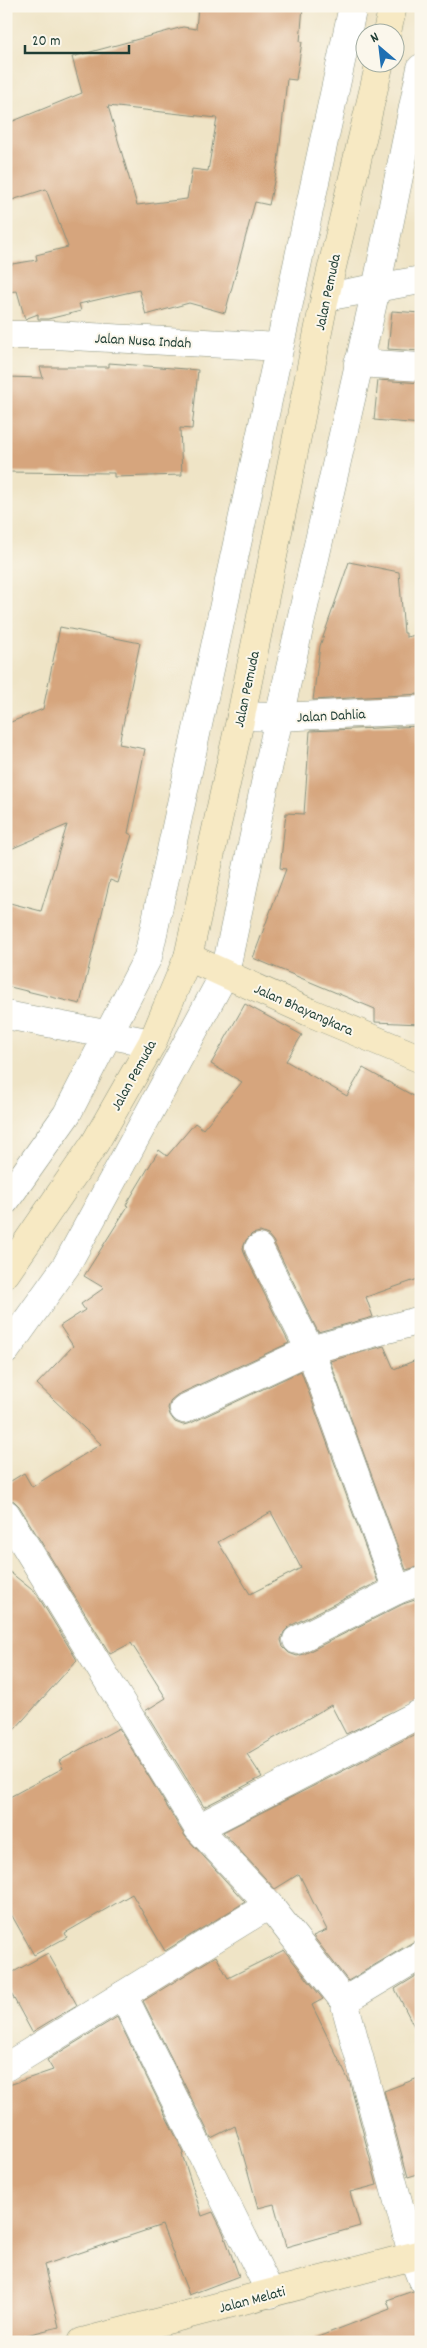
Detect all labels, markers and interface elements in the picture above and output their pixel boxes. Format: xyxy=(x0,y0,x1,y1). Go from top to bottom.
scale bar xyxy=(25,22,129,54)
north arrow xyxy=(354,22,404,72)
text: N xyxy=(367,28,383,49)
text: 20 m xyxy=(32,31,60,53)
street label: Jalan Pemuda xyxy=(310,251,348,333)
street label: Jalan Nusa Indah xyxy=(94,328,192,356)
street label: Jalan Pemuda xyxy=(229,648,267,730)
street label: Jalan Dahlia xyxy=(296,704,367,730)
street label: Jalan Bhayangkara xyxy=(250,979,357,1043)
street label: Jalan Pemuda xyxy=(106,1036,164,1115)
street label: Jalan Melati xyxy=(217,2281,288,2320)

